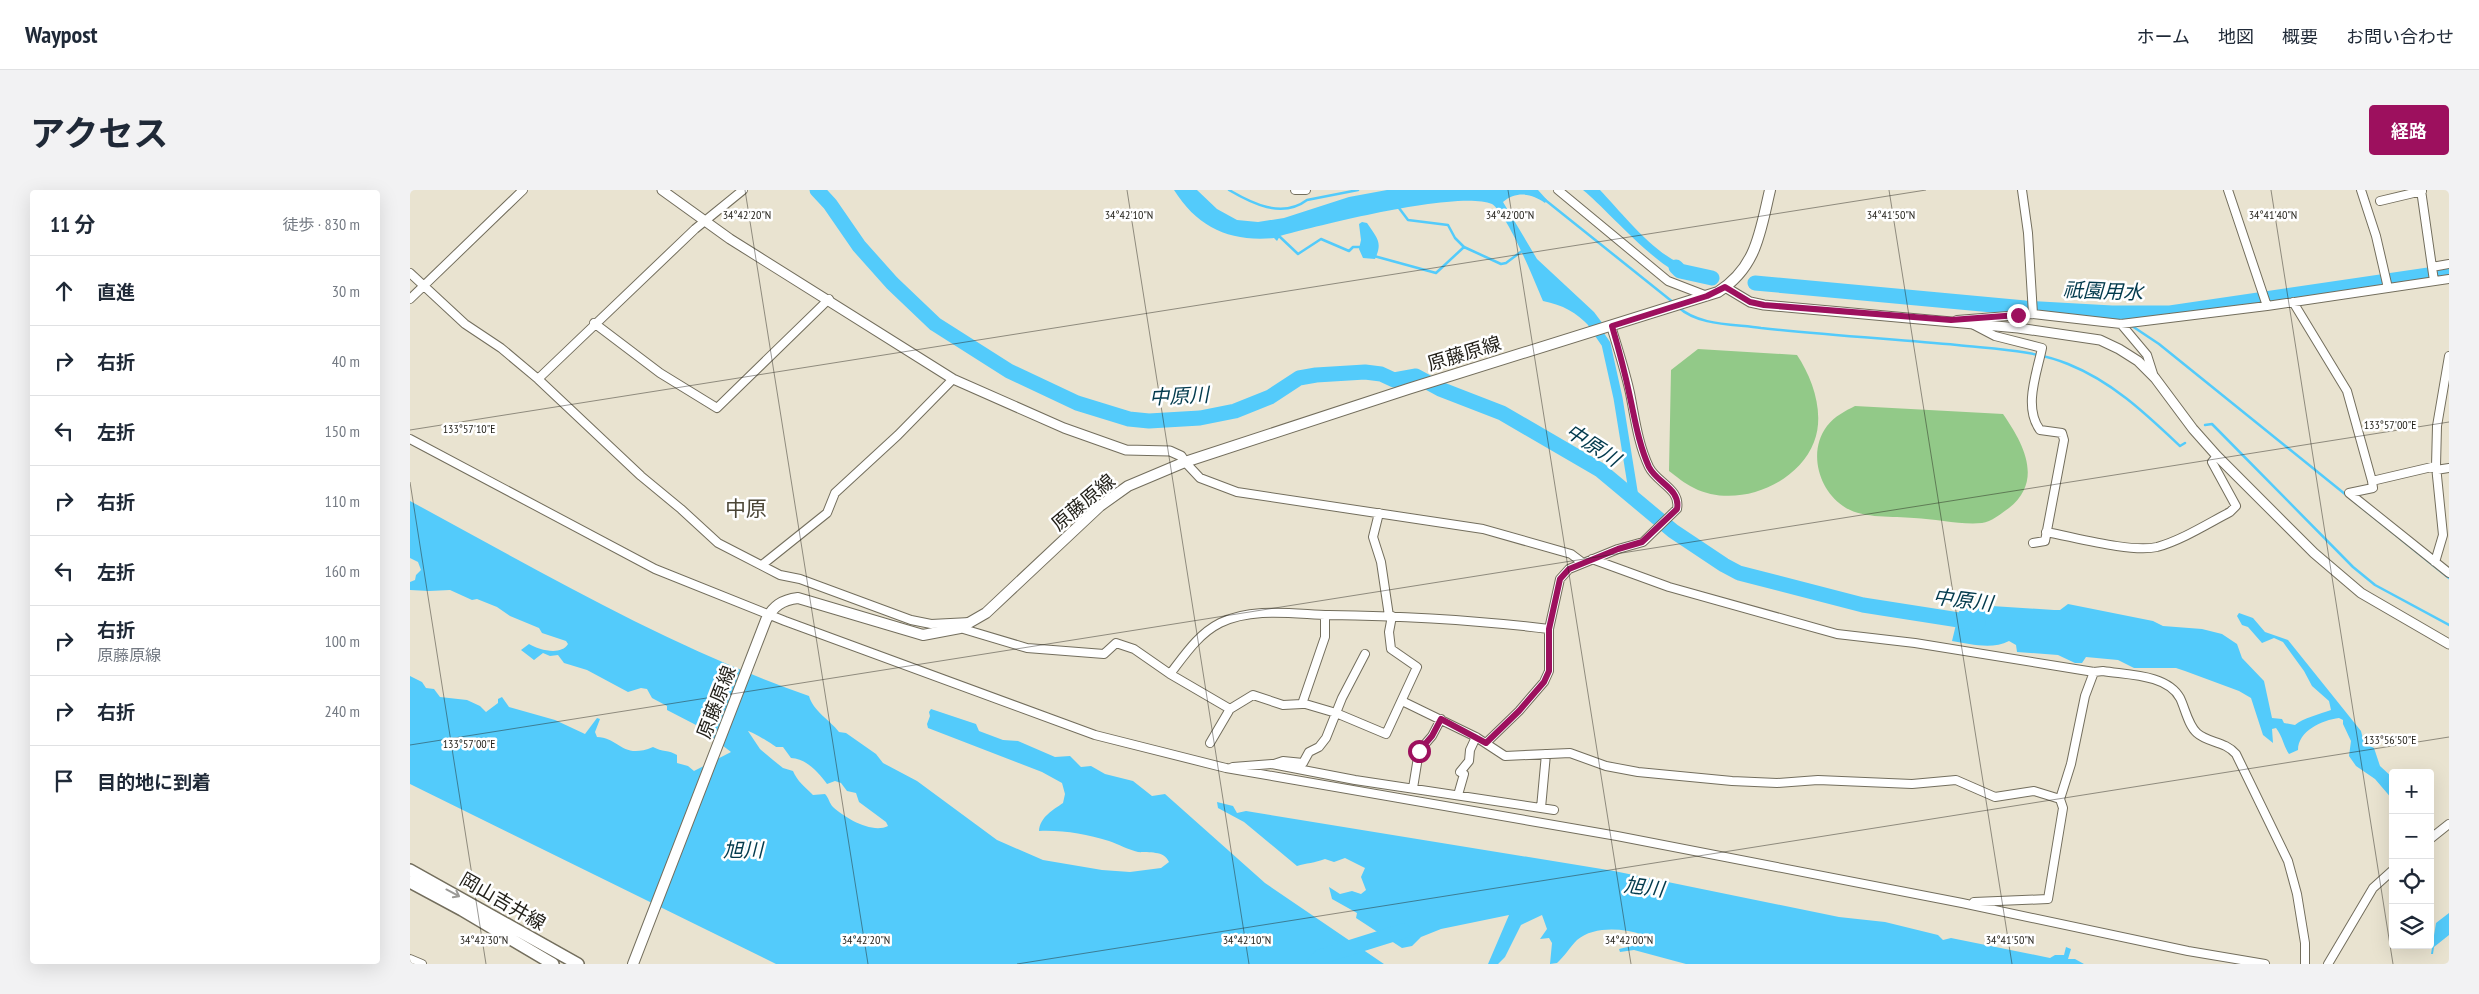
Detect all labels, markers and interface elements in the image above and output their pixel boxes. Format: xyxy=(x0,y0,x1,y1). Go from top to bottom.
text: Waypost xyxy=(25,19,98,50)
text: ホーム xyxy=(2137,25,2190,48)
text: 地図 xyxy=(2218,25,2254,48)
text: 概要 xyxy=(2282,25,2318,48)
text: お問い合わせ xyxy=(2346,25,2454,48)
button: 経路 xyxy=(2369,105,2449,155)
text: アクセス xyxy=(30,110,168,156)
text: 34°42'20"N xyxy=(723,207,771,222)
text: 34°42'10"N xyxy=(1105,207,1153,222)
text: 34°42'00"N xyxy=(1486,207,1534,222)
text: 34°41'50"N xyxy=(1867,207,1915,222)
text: 34°41'40"N xyxy=(2249,207,2297,222)
text: 11 分 xyxy=(50,211,95,238)
text: 徒歩 · 830 m xyxy=(282,214,360,234)
icon: ahead xyxy=(50,277,78,305)
water label: 祇園用水 xyxy=(2063,277,2145,305)
text: 直進 xyxy=(97,280,135,304)
text: 30 m xyxy=(332,281,360,301)
route end xyxy=(2007,304,2030,327)
street label: 原藤原線 xyxy=(1424,330,1504,376)
icon: right xyxy=(50,347,78,375)
text: 右折 xyxy=(97,350,135,374)
text: 40 m xyxy=(332,351,360,371)
water label: 中原川 xyxy=(1148,381,1212,411)
icon: left xyxy=(50,417,78,445)
text: 133°57'00"E xyxy=(2364,417,2416,432)
water label: 中原川 xyxy=(1561,418,1627,473)
text: 左折 xyxy=(97,420,135,444)
text: 150 m xyxy=(325,421,360,441)
text: 133°57'10"E xyxy=(443,421,495,436)
street label: 原藤原線 xyxy=(1046,468,1120,536)
icon: right xyxy=(50,487,78,515)
text: 右折 xyxy=(97,490,135,514)
text: 110 m xyxy=(325,491,360,511)
district label: 中原 xyxy=(725,495,767,522)
icon: left xyxy=(50,557,78,585)
text: 左折 xyxy=(97,560,135,584)
text: 160 m xyxy=(325,561,360,581)
water label: 中原川 xyxy=(1932,583,1996,617)
text: 右折 xyxy=(97,618,135,642)
icon: right xyxy=(50,627,78,655)
text: 100 m xyxy=(325,631,360,651)
text: 原藤原線 xyxy=(97,645,161,665)
street label: 原藤原線 xyxy=(691,662,741,742)
icon: right xyxy=(50,697,78,725)
text: 右折 xyxy=(97,700,135,724)
text: 240 m xyxy=(325,701,360,721)
text: 133°56'50"E xyxy=(2364,732,2416,747)
text: 133°57'00"E xyxy=(443,736,495,751)
route start xyxy=(1408,740,1431,763)
icon: arrive xyxy=(50,767,78,795)
map controls xyxy=(2389,769,2434,949)
button: + xyxy=(2389,769,2434,814)
text: 目的地に到着 xyxy=(97,770,211,794)
button: − xyxy=(2389,814,2434,859)
water label: 旭川 xyxy=(723,837,765,863)
button: locate xyxy=(2389,859,2434,904)
street label: 岡山吉井線 xyxy=(456,867,550,935)
water label: 旭川 xyxy=(1623,872,1667,903)
one-way arrow xyxy=(445,889,460,898)
button: layers xyxy=(2389,904,2434,949)
text: 34°42'30"N xyxy=(460,932,508,947)
text: 34°42'20"N xyxy=(842,932,890,947)
text: 34°42'10"N xyxy=(1223,932,1271,947)
text: 34°42'00"N xyxy=(1605,932,1653,947)
text: 34°41'50"N xyxy=(1986,932,2034,947)

